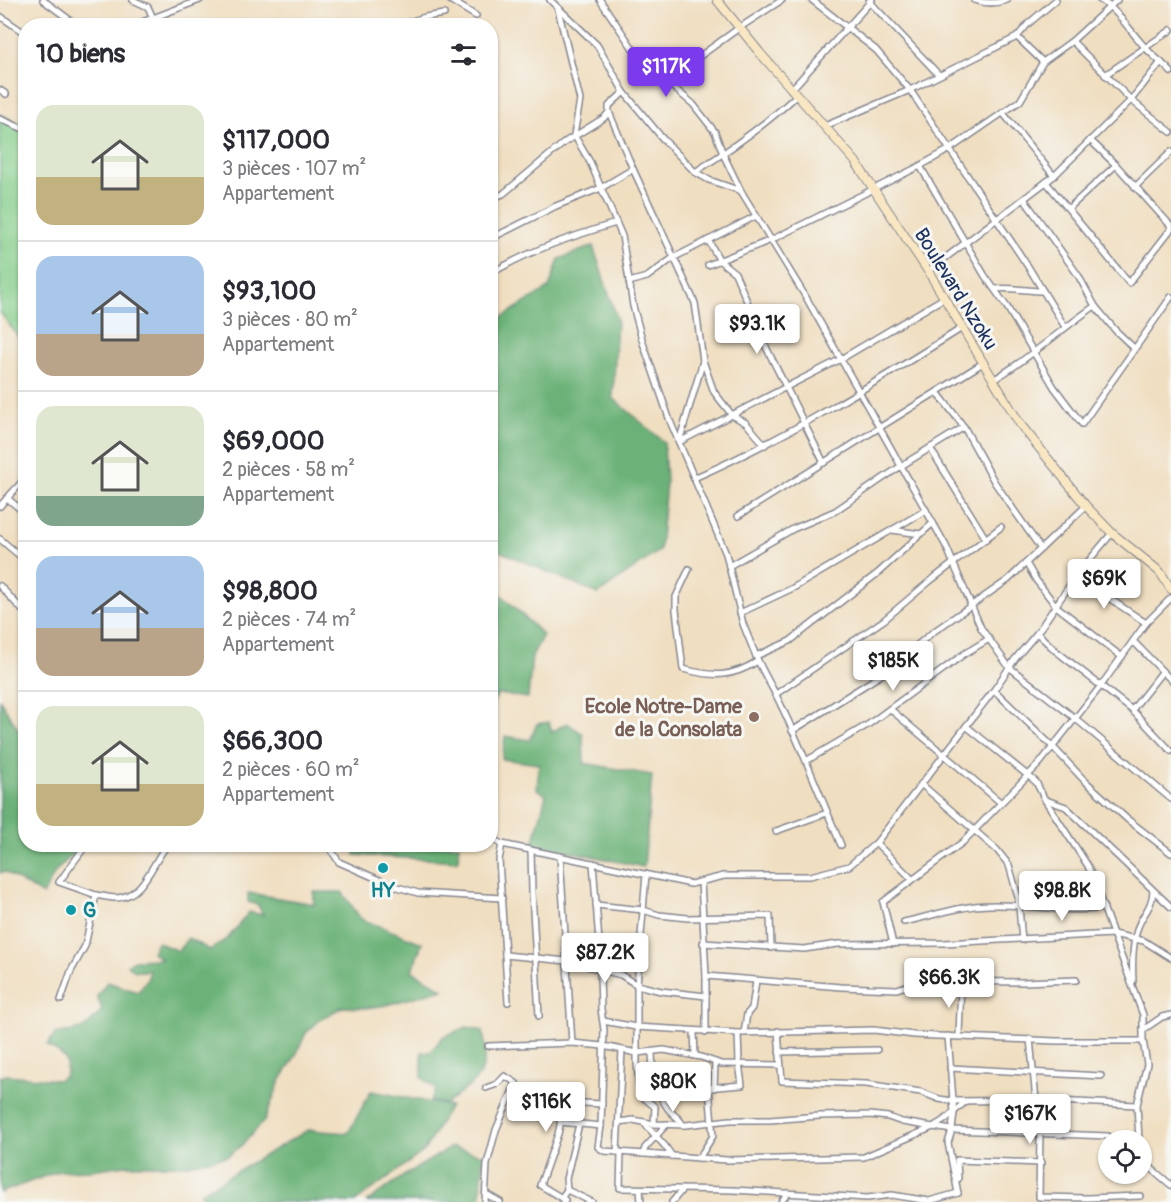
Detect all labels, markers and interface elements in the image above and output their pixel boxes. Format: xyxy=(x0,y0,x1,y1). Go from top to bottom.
text: 10 biens xyxy=(36,38,125,70)
icon: filters xyxy=(447,38,480,71)
pin: $117K xyxy=(624,47,708,98)
text: $117K xyxy=(641,54,691,79)
text: $117,000 xyxy=(222,124,330,156)
icon: home xyxy=(84,129,156,201)
text: 3 pièces · 107 m² xyxy=(222,156,366,181)
text: Appartement xyxy=(222,181,334,206)
street label: Boulevard Nzoku xyxy=(909,223,1003,355)
text: $93,100 xyxy=(222,275,316,307)
icon: home xyxy=(84,280,156,352)
pin: $93.1K xyxy=(708,304,806,355)
text: 3 pièces · 80 m² xyxy=(222,307,358,332)
text: $93.1K xyxy=(729,311,785,336)
text: Appartement xyxy=(222,332,334,357)
text: $69,000 xyxy=(222,425,325,457)
icon: home xyxy=(84,430,156,502)
text: 2 pièces · 58 m² xyxy=(222,457,355,482)
text: Appartement xyxy=(222,482,334,507)
pin: $69K xyxy=(1068,559,1140,610)
text: $69K xyxy=(1082,566,1126,591)
text: $98,800 xyxy=(222,575,318,607)
icon: home xyxy=(84,580,156,652)
text: 2 pièces · 74 m² xyxy=(222,607,356,632)
text: Appartement xyxy=(222,632,334,657)
pin: $185K xyxy=(851,641,935,692)
text: $185K xyxy=(867,648,919,673)
place label: Ecole Notre-Dame de la Consolata xyxy=(585,694,743,742)
marker: Ecole Notre-Dame de la Consolata xyxy=(747,710,761,724)
text: $66,300 xyxy=(222,725,323,757)
icon: home xyxy=(84,730,156,802)
text: 2 pièces · 60 m² xyxy=(222,757,360,782)
text: Appartement xyxy=(222,782,334,807)
marker: HY xyxy=(376,861,390,875)
pin: $98.8K xyxy=(1013,871,1111,922)
place label: HY xyxy=(371,878,396,903)
text: $98.8K xyxy=(1033,878,1091,903)
place label: G xyxy=(83,898,96,923)
marker: G xyxy=(64,903,78,917)
pin: $87.2K xyxy=(556,933,654,984)
text: $87.2K xyxy=(575,940,635,965)
pin: $66.3K xyxy=(900,958,998,1009)
text: $66.3K xyxy=(918,965,980,990)
pin: $80K xyxy=(637,1062,709,1113)
text: $80K xyxy=(650,1069,696,1094)
pin: $116K xyxy=(504,1082,588,1133)
text: $116K xyxy=(521,1089,571,1114)
pin: $167K xyxy=(988,1094,1072,1145)
text: $167K xyxy=(1004,1101,1056,1126)
map controls xyxy=(1098,1130,1152,1184)
button: locate xyxy=(1098,1130,1152,1184)

